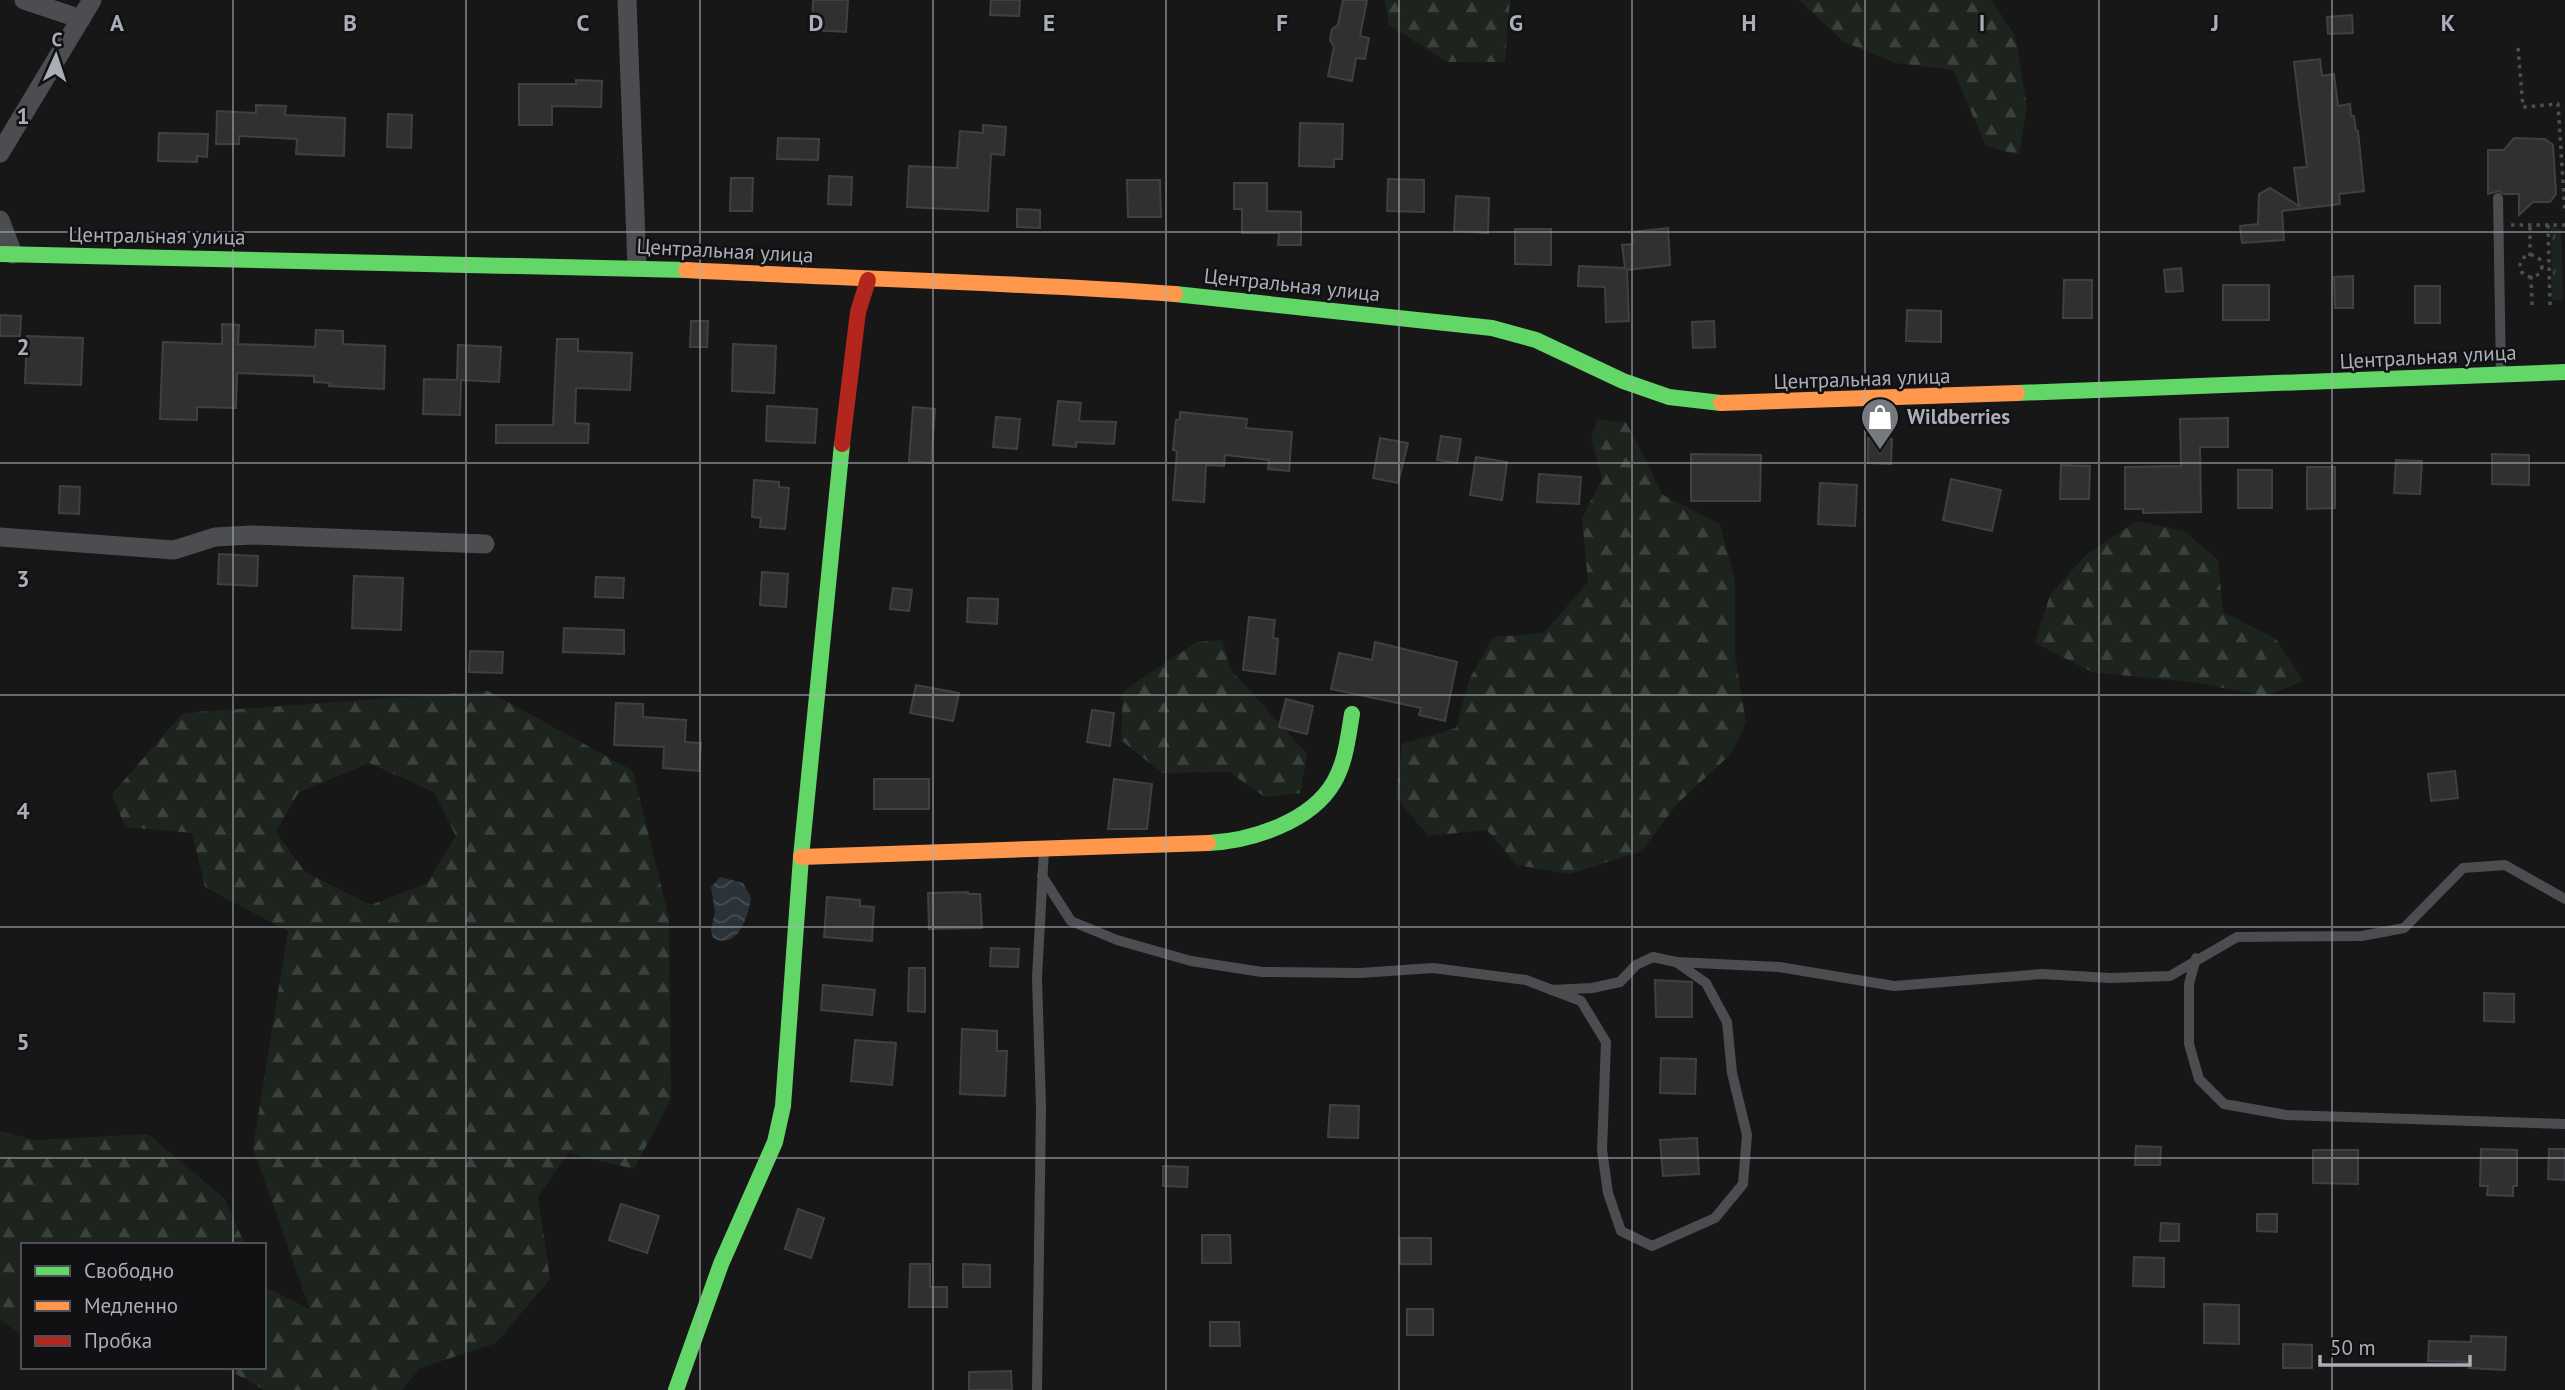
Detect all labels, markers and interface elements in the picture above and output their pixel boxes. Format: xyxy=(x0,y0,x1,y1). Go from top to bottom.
text: A xyxy=(110,8,124,37)
text: B xyxy=(343,8,357,37)
text: C xyxy=(577,8,590,37)
text: D xyxy=(809,8,823,37)
text: E xyxy=(1043,8,1055,37)
text: F xyxy=(1276,8,1288,37)
text: G xyxy=(1509,8,1523,37)
text: H xyxy=(1742,8,1756,37)
text: I xyxy=(1979,8,1985,37)
text: J xyxy=(2210,8,2219,37)
text: K xyxy=(2441,8,2455,37)
north arrow xyxy=(21,21,91,91)
text: С xyxy=(51,27,63,51)
text: 1 xyxy=(16,101,30,130)
street label: Центральная улица xyxy=(68,220,246,251)
street label: Центральная улица xyxy=(636,232,814,269)
street label: Центральная улица xyxy=(1203,262,1382,307)
text: 2 xyxy=(16,332,30,361)
street label: Центральная улица xyxy=(2339,338,2517,375)
street label: Центральная улица xyxy=(1773,362,1951,395)
shop icon: Wildberries xyxy=(1859,396,1901,451)
place label: Wildberries xyxy=(1907,403,2010,430)
text: 3 xyxy=(16,564,30,593)
text: 4 xyxy=(16,796,30,825)
text: 5 xyxy=(16,1027,30,1056)
legend xyxy=(21,1243,266,1369)
text: Свободно xyxy=(84,1257,174,1284)
text: Медленно xyxy=(84,1292,178,1319)
scale bar xyxy=(2320,1324,2470,1368)
text: Пробка xyxy=(84,1327,152,1354)
text: 50 m xyxy=(2330,1334,2376,1361)

